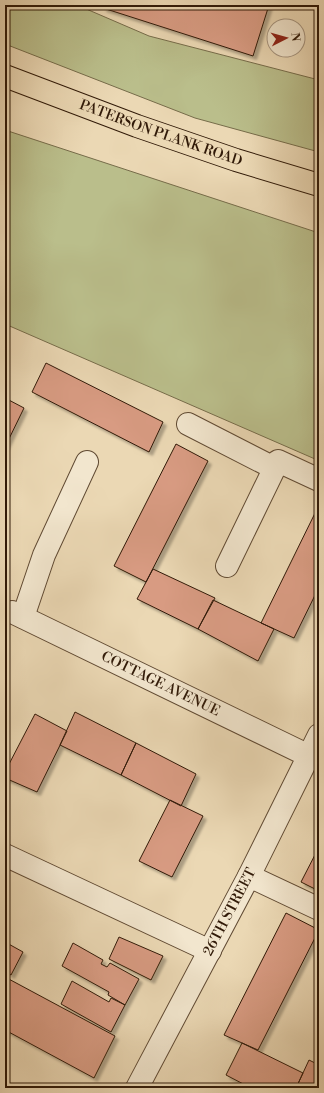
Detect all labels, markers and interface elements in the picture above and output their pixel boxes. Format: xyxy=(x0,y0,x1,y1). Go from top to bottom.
north arrow xyxy=(266,18,306,58)
text: N xyxy=(288,32,302,42)
street label: PATERSON PLANK ROAD xyxy=(77,96,244,170)
street label: COTTAGE AVENUE xyxy=(98,648,223,720)
street label: 26TH STREET xyxy=(199,865,261,959)

